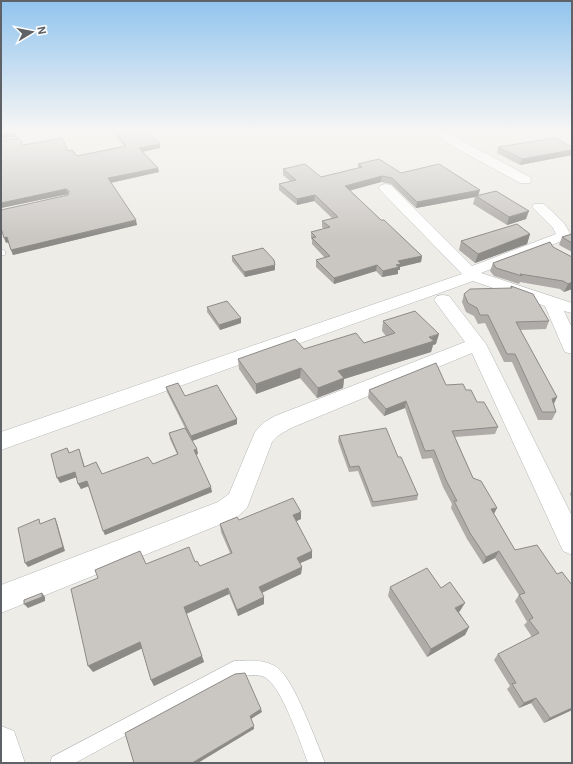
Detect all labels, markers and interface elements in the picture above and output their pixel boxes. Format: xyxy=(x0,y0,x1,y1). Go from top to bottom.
north arrow xyxy=(12,12,52,52)
text: N xyxy=(34,25,48,36)

